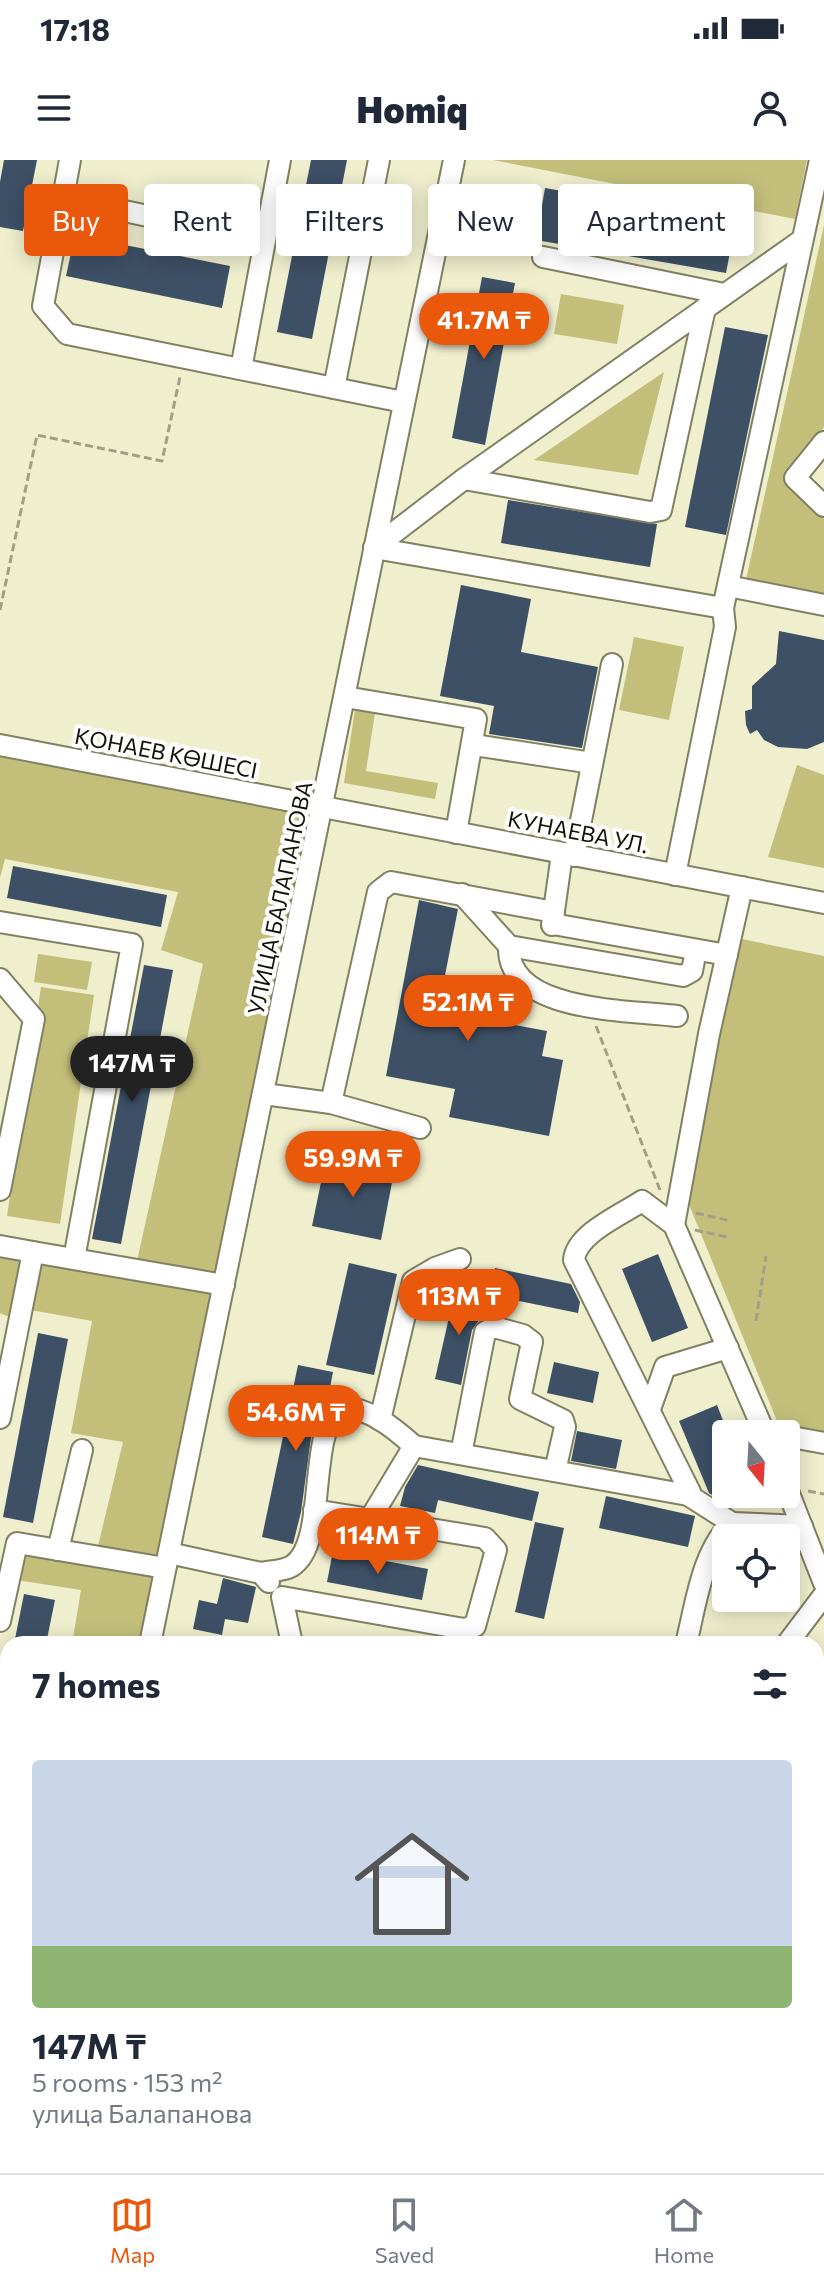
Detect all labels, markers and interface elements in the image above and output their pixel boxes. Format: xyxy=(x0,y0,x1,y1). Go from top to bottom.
text: 17:18 xyxy=(40,10,110,47)
icon: menu xyxy=(32,86,76,130)
text: Homiq xyxy=(356,86,468,130)
icon: person xyxy=(748,86,792,130)
chip: Buy xyxy=(24,184,128,256)
chip: Rent xyxy=(144,184,260,256)
chip: Filters xyxy=(276,184,412,256)
chip: New xyxy=(428,184,542,256)
chip: Apartment xyxy=(558,184,754,256)
pin: 41.7M ₸ xyxy=(410,293,558,361)
text: 41.7M ₸ xyxy=(437,303,531,334)
street label: ҚОНАЕВ КӨШЕСІ xyxy=(72,722,260,783)
street label: УЛИЦА БАЛАПАНОВА xyxy=(242,779,317,1017)
street label: КУНАЕВА УЛ. xyxy=(506,805,651,858)
pin: 52.1M ₸ xyxy=(394,975,542,1043)
text: 52.1M ₸ xyxy=(422,985,514,1016)
pin: 147M ₸ xyxy=(67,1036,197,1104)
text: 147M ₸ xyxy=(88,1046,176,1077)
pin: 59.9M ₸ xyxy=(279,1131,427,1199)
text: 59.9M ₸ xyxy=(303,1141,403,1172)
pin: 113M ₸ xyxy=(394,1269,524,1337)
text: 113M ₸ xyxy=(417,1279,501,1310)
pin: 54.6M ₸ xyxy=(222,1385,370,1453)
text: 54.6M ₸ xyxy=(246,1395,346,1426)
north arrow xyxy=(712,1420,800,1508)
map controls xyxy=(712,1420,800,1612)
pin: 114M ₸ xyxy=(313,1508,443,1576)
text: 114M ₸ xyxy=(335,1518,421,1549)
button: locate xyxy=(712,1524,800,1612)
icon: filters xyxy=(748,1662,792,1706)
text: 7 homes xyxy=(32,1663,161,1705)
icon: home xyxy=(340,1812,484,1956)
text: 147M ₸ xyxy=(32,2024,146,2066)
text: 5 rooms · 153 m² xyxy=(32,2066,223,2097)
text: улица Балапанова xyxy=(32,2097,252,2128)
tab: Map xyxy=(110,2193,155,2268)
tab: Saved xyxy=(375,2193,434,2268)
tab: Home xyxy=(654,2193,714,2268)

